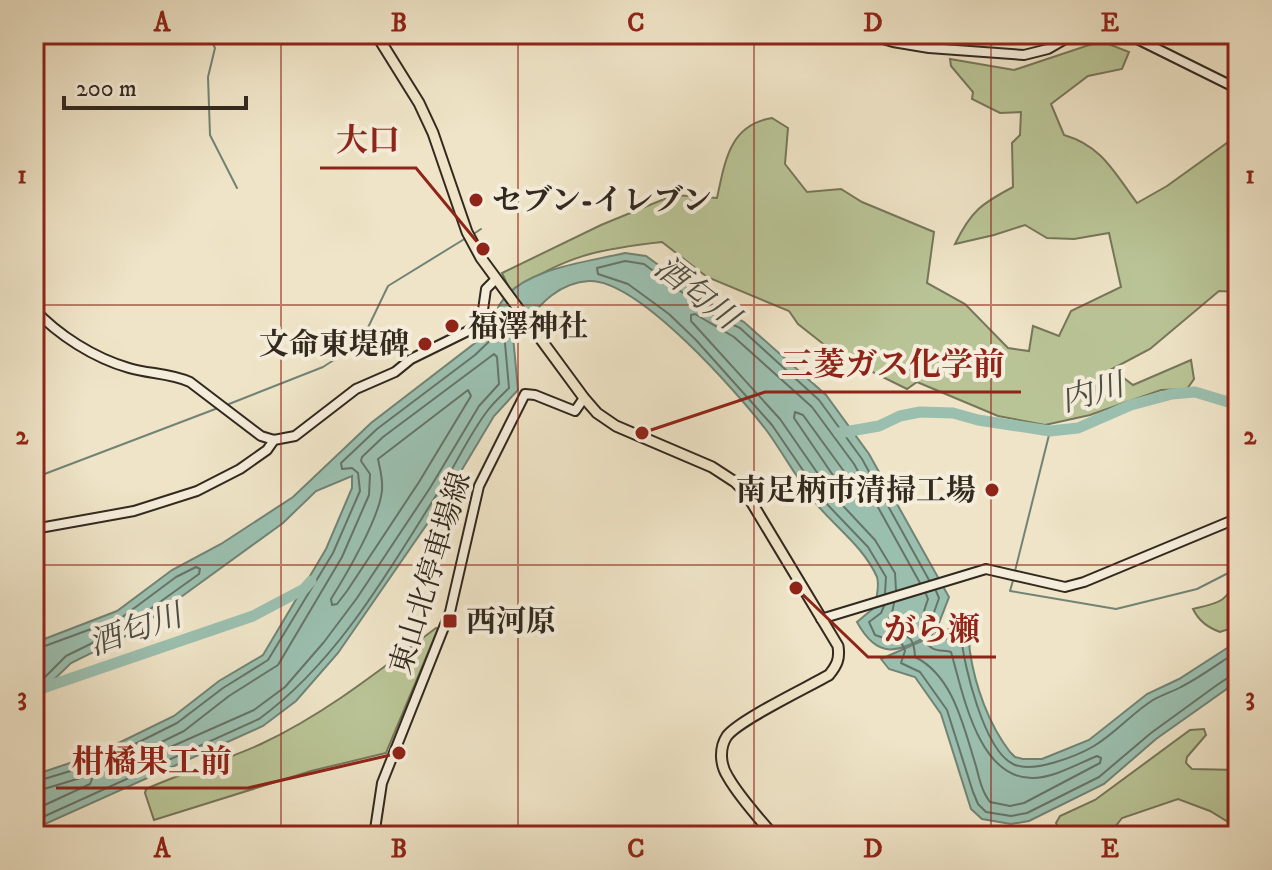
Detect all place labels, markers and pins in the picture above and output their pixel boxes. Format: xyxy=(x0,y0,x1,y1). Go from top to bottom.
callout: 大口 xyxy=(320,112,416,168)
place label: セブン-イレブン xyxy=(492,183,712,220)
marker: セブン-イレブン xyxy=(467,191,485,209)
place label: 福澤神社 xyxy=(468,309,588,346)
marker: 福澤神社 xyxy=(443,317,461,335)
place label: 文命東堤碑 xyxy=(259,327,409,364)
marker: 文命東堤碑 xyxy=(416,335,434,353)
callout: 三菱ガス化学前 xyxy=(765,336,1021,392)
place label: 南足柄市清掃工場 xyxy=(736,473,976,510)
marker: 南足柄市清掃工場 xyxy=(983,481,1001,499)
callout: がら瀬 xyxy=(868,601,996,657)
place label: 西河原 xyxy=(466,604,556,641)
marker: 西河原 xyxy=(441,612,459,630)
callout: 柑橘果工前 xyxy=(56,732,248,788)

